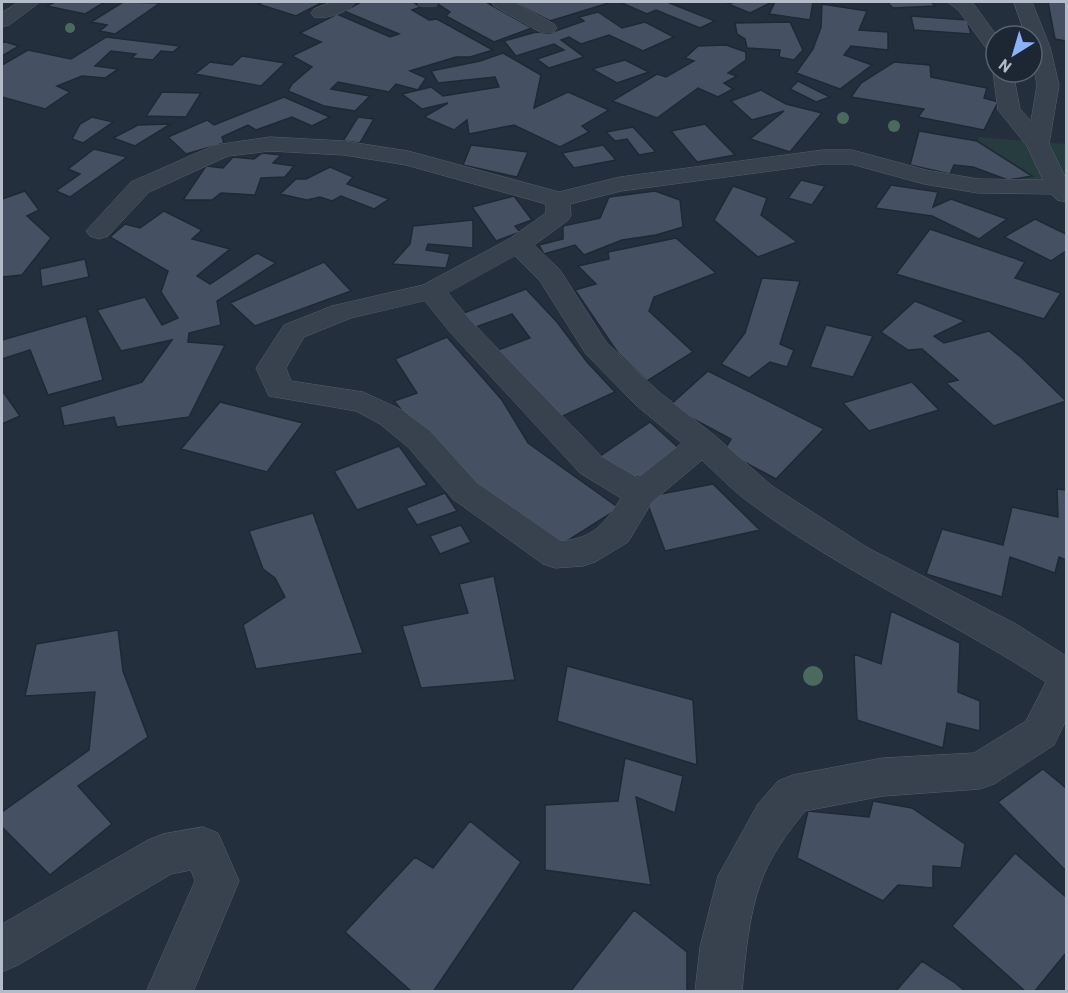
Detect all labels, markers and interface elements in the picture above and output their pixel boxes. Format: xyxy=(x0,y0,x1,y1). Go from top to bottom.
north arrow xyxy=(984,24,1044,84)
text: N xyxy=(995,56,1015,77)

